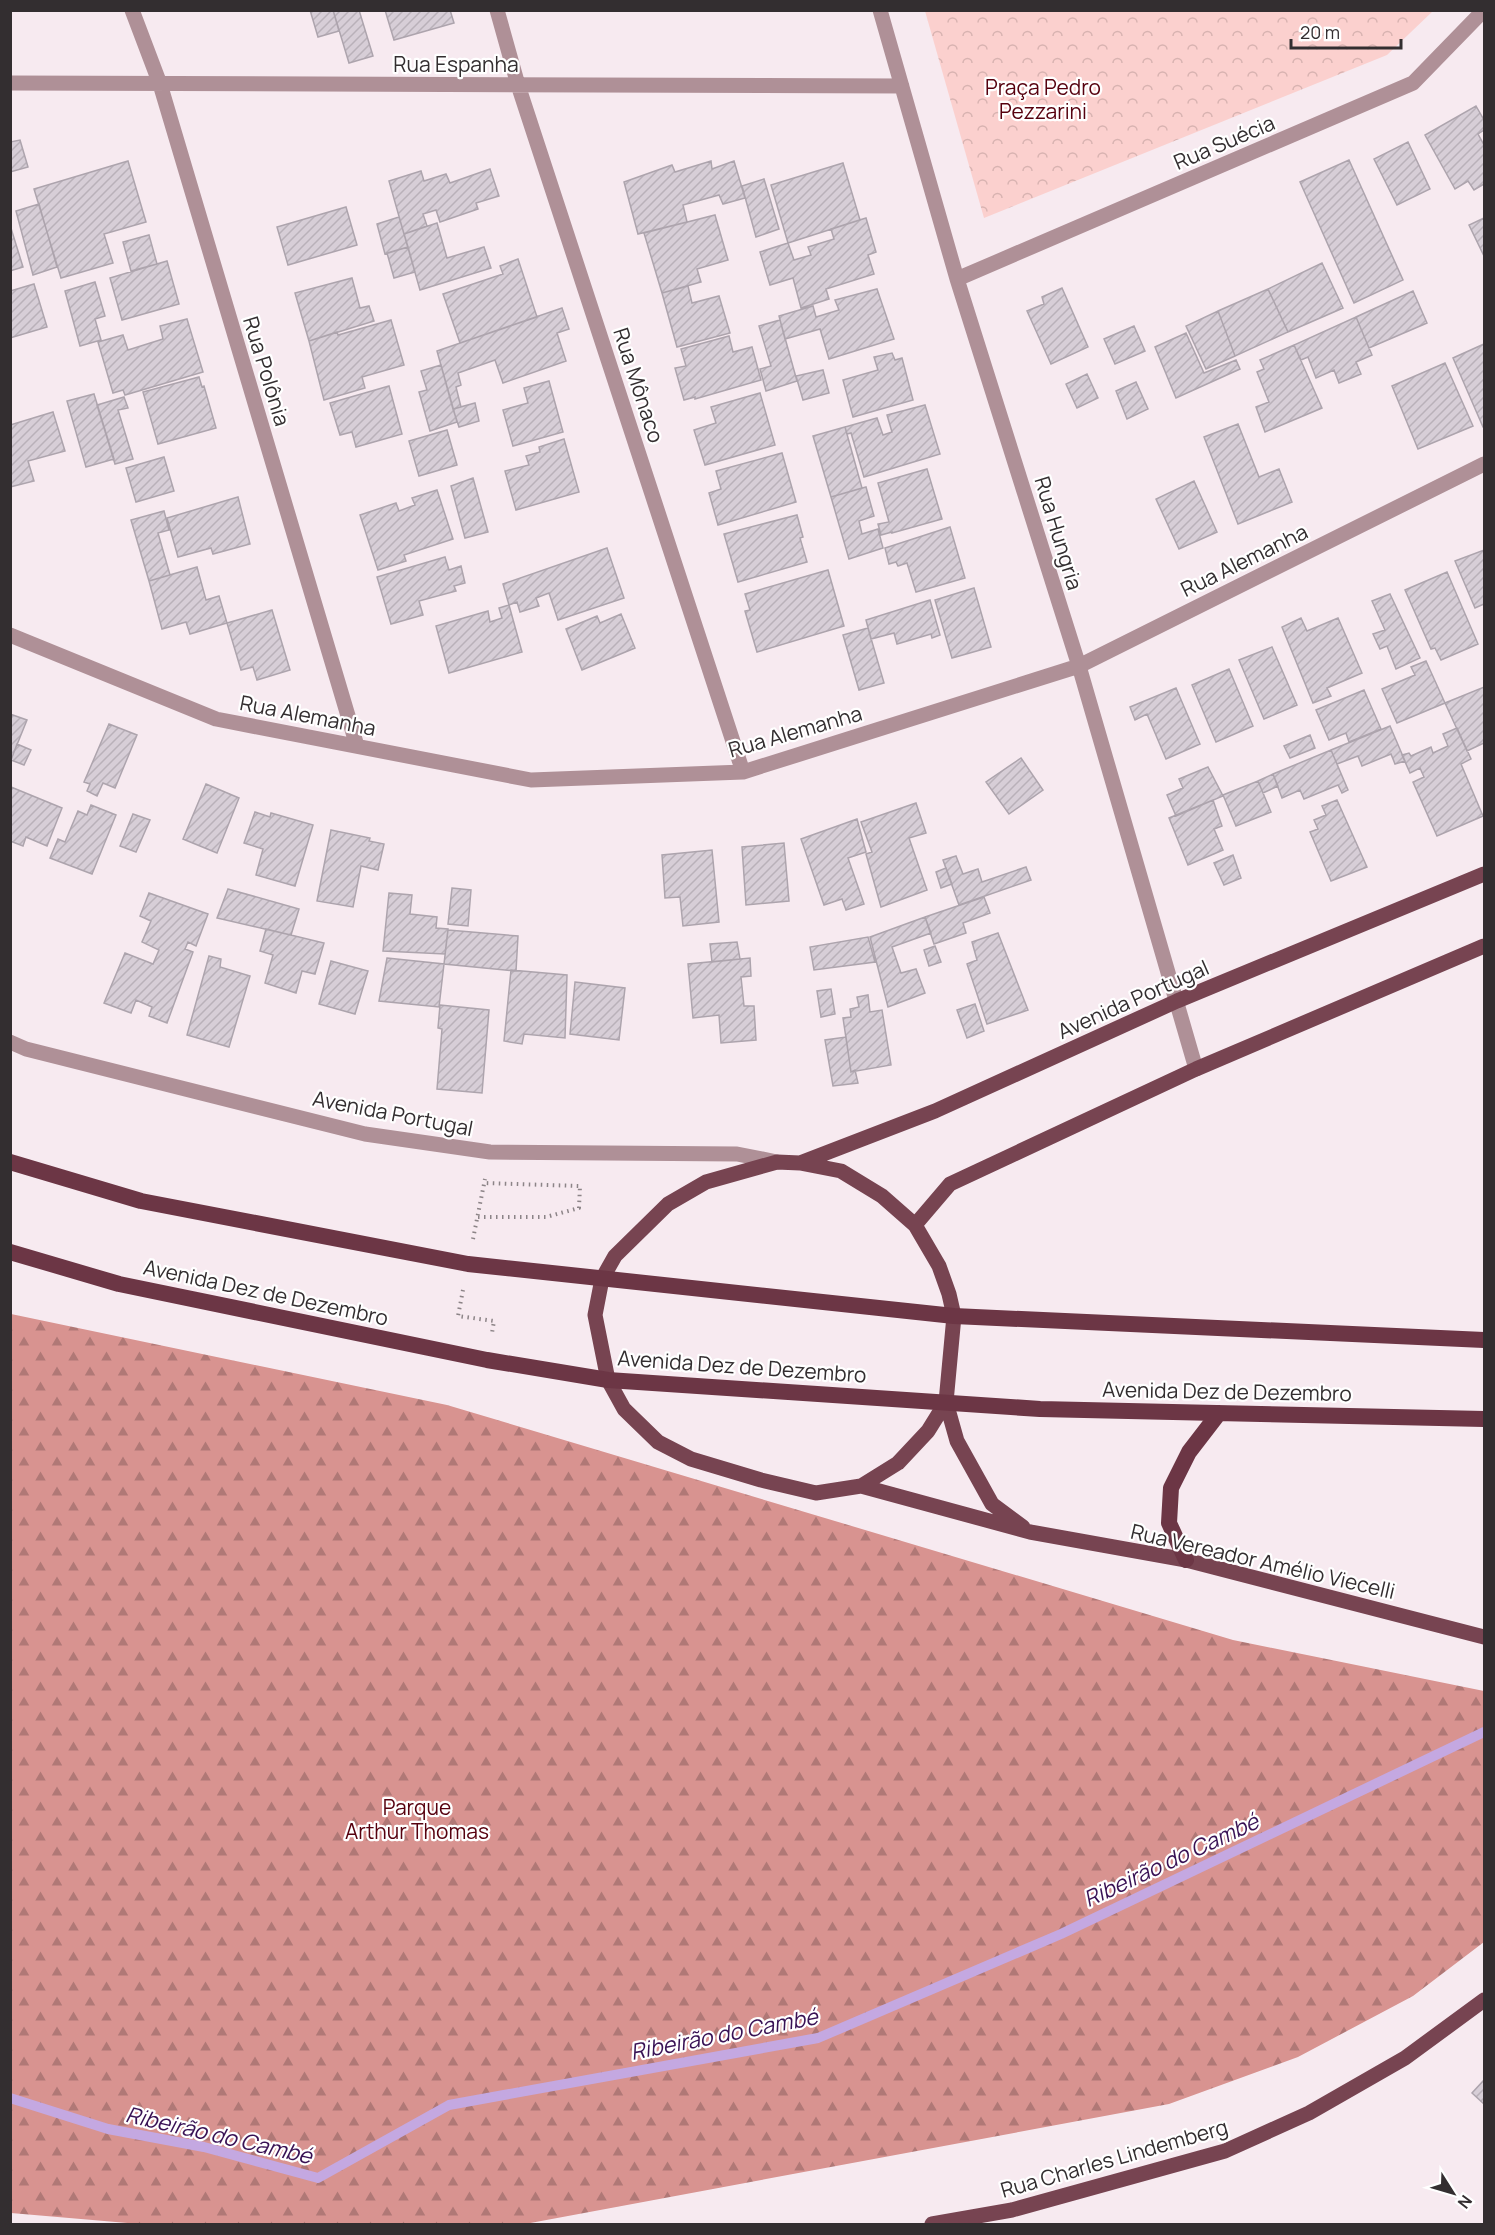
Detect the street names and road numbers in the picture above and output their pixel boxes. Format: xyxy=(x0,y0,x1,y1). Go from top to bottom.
street label: Rua Espanha xyxy=(393,50,519,78)
street label: Rua Suécia xyxy=(1169,108,1279,176)
street label: Rua Polônia xyxy=(237,313,297,429)
street label: Rua Mônaco xyxy=(607,324,671,446)
street label: Rua Hungria xyxy=(1028,473,1090,593)
street label: Rua Alemanha xyxy=(1176,517,1312,603)
street label: Rua Alemanha xyxy=(238,688,378,742)
street label: Rua Alemanha xyxy=(725,699,865,763)
street label: Avenida Portugal xyxy=(1053,953,1213,1045)
street label: Avenida Portugal xyxy=(310,1084,476,1142)
street label: Avenida Dez de Dezembro xyxy=(141,1252,391,1332)
street label: Avenida Dez de Dezembro xyxy=(617,1343,867,1389)
street label: Avenida Dez de Dezembro xyxy=(1102,1375,1352,1407)
street label: Rua Vereador Amélio Viecelli xyxy=(1128,1517,1398,1605)
street label: Rua Charles Lindemberg xyxy=(997,2112,1231,2204)

